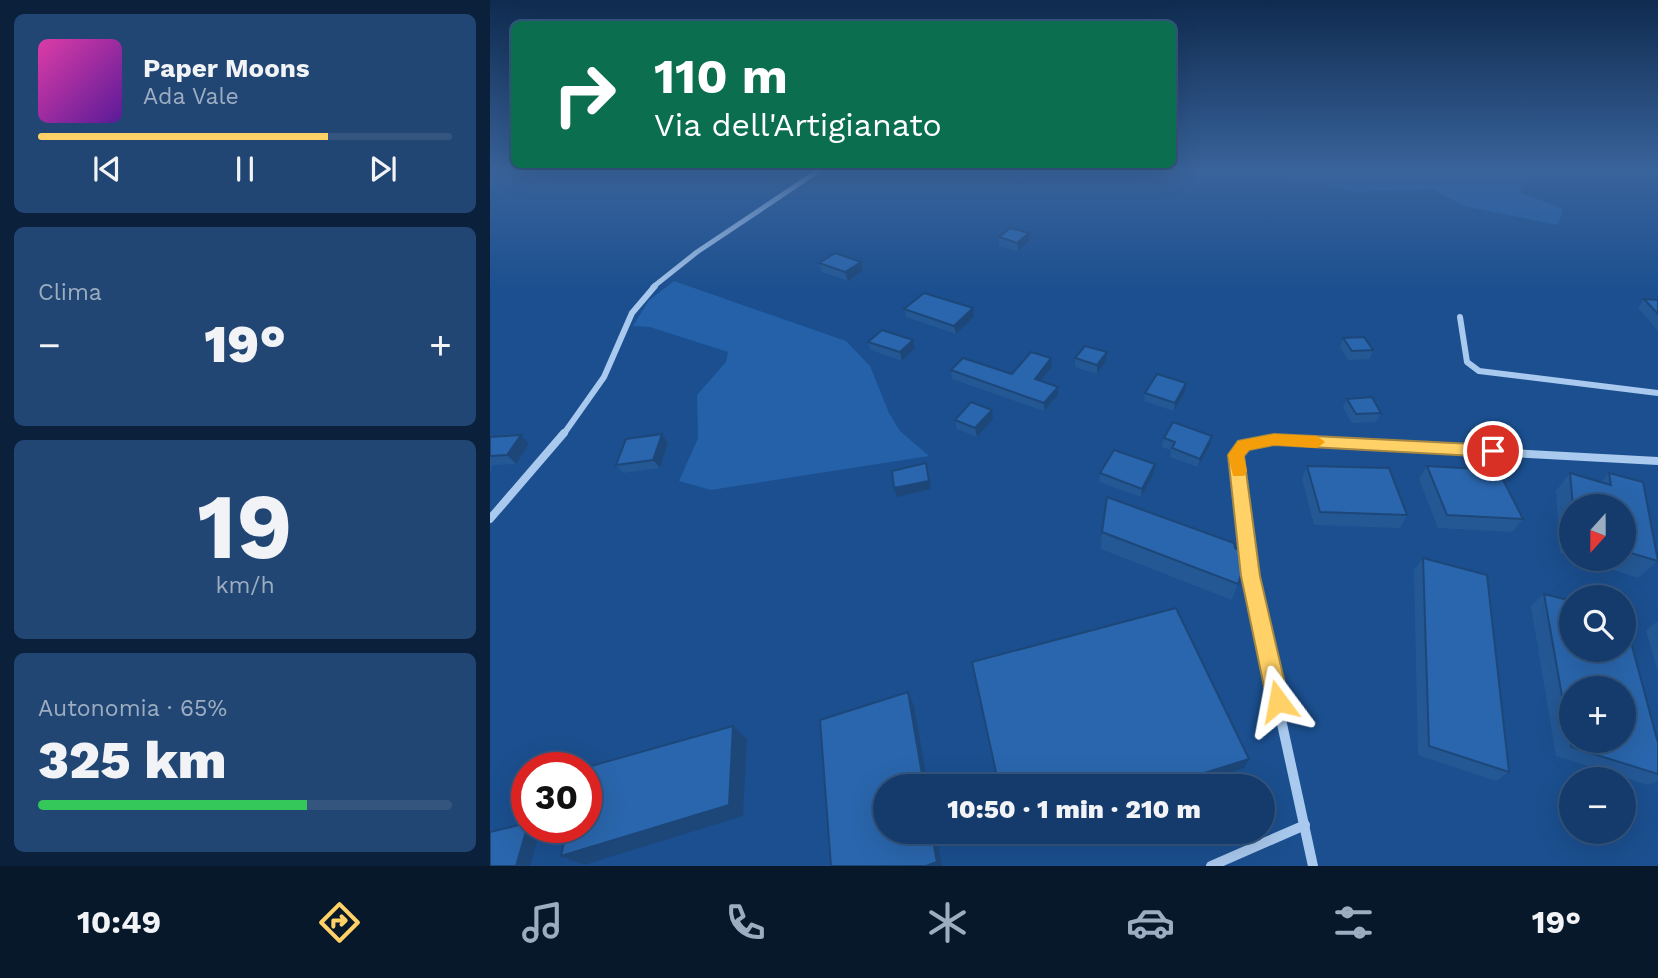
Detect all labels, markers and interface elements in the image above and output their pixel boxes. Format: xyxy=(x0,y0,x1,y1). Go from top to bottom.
text: 110 m xyxy=(654,47,788,105)
icon: right xyxy=(539,49,630,140)
text: Paper Moons xyxy=(143,53,310,83)
text: Ada Vale xyxy=(143,83,239,110)
text: Via dell'Artigianato xyxy=(654,106,942,144)
icon: previous xyxy=(88,150,126,188)
icon: pause xyxy=(226,150,264,188)
icon: next xyxy=(364,150,402,188)
text: Clima xyxy=(38,279,102,306)
text: 19° xyxy=(204,314,286,375)
text: − xyxy=(38,323,61,367)
text: + xyxy=(429,323,452,367)
pin xyxy=(1463,421,1523,481)
icon: arrive xyxy=(1474,432,1512,470)
text: 19 xyxy=(197,473,293,580)
north arrow xyxy=(1559,494,1636,570)
map controls xyxy=(1559,494,1636,844)
text: km/h xyxy=(215,572,275,599)
button: search xyxy=(1559,585,1636,662)
position arrow xyxy=(1241,664,1315,738)
button: + xyxy=(1559,676,1636,753)
text: Autonomia · 65% xyxy=(38,695,227,722)
text: 325 km xyxy=(38,730,227,791)
speed limit sign: 30 xyxy=(511,752,602,843)
button: − xyxy=(1559,767,1636,844)
text: 10:50 · 1 min · 210 m xyxy=(947,794,1201,824)
icon: directions xyxy=(315,898,364,947)
icon: music xyxy=(518,898,567,947)
icon: phone xyxy=(721,898,770,947)
icon: climate xyxy=(923,898,972,947)
icon: car xyxy=(1126,898,1175,947)
icon: filters xyxy=(1329,898,1378,947)
text: 10:49 xyxy=(77,903,161,941)
text: 19° xyxy=(1532,903,1581,941)

